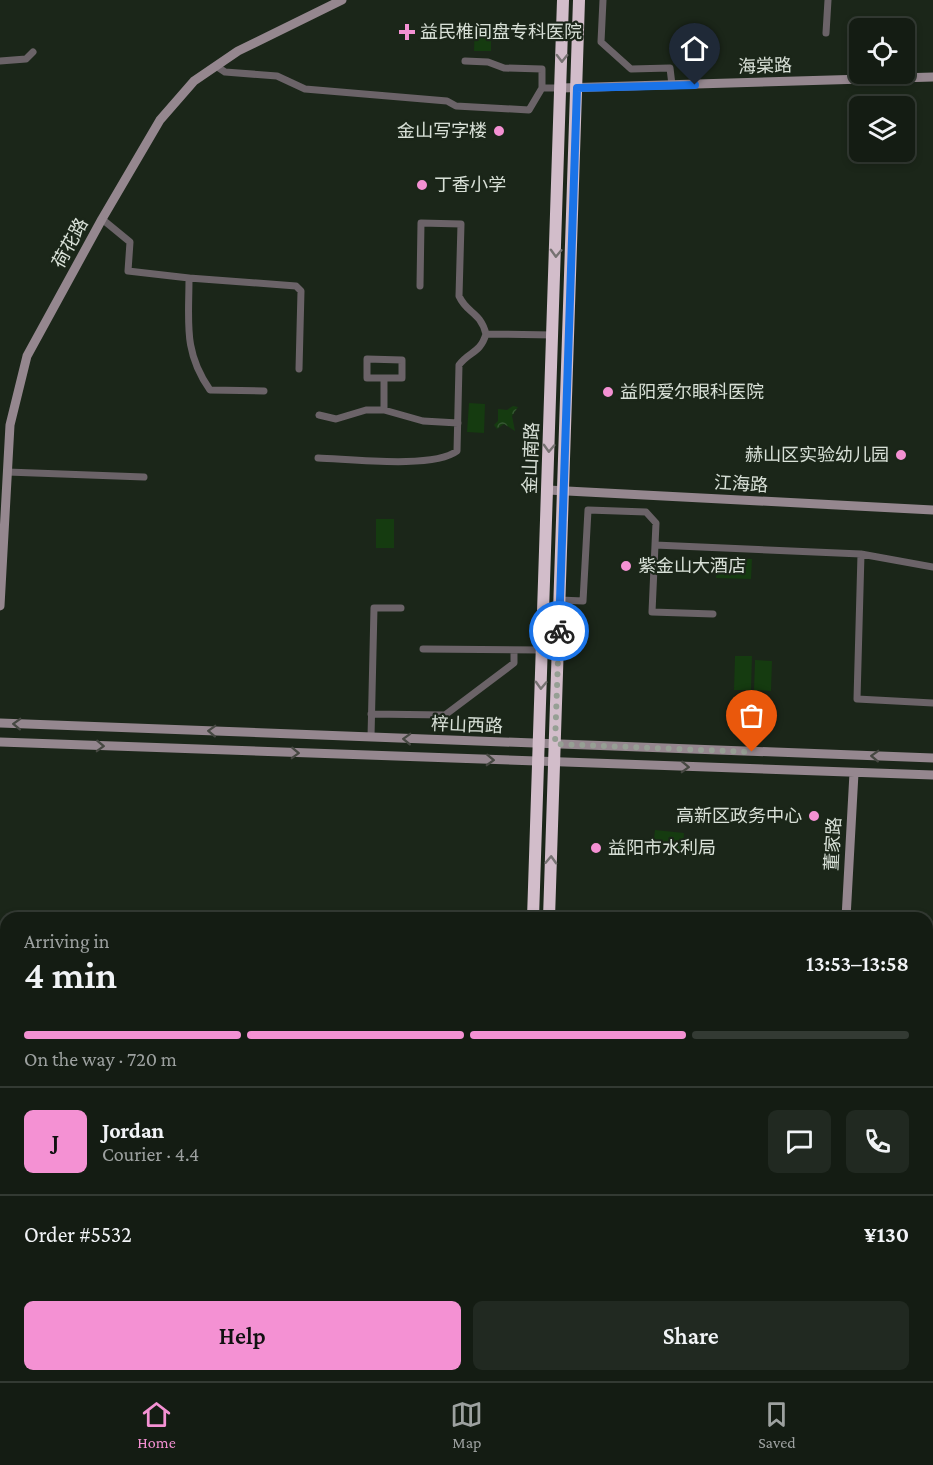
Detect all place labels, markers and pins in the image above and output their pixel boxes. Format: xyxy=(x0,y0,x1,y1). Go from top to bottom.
place label: 益民椎间盘专科医院 xyxy=(420,22,582,42)
marker: 益民椎间盘专科医院 xyxy=(398,23,416,41)
pin xyxy=(669,23,720,85)
place label: 金山写字楼 xyxy=(397,121,487,141)
marker: 金山写字楼 xyxy=(492,124,506,138)
place label: 丁香小学 xyxy=(434,175,506,195)
marker: 丁香小学 xyxy=(415,178,429,192)
place label: 益阳爱尔眼科医院 xyxy=(620,382,764,402)
marker: 益阳爱尔眼科医院 xyxy=(601,385,615,399)
place label: 赫山区实验幼儿园 xyxy=(745,445,889,465)
marker: 赫山区实验幼儿园 xyxy=(894,448,908,462)
place label: 紫金山大酒店 xyxy=(638,556,746,576)
marker: 紫金山大酒店 xyxy=(619,559,633,573)
pin xyxy=(726,690,777,752)
place label: 高新区政务中心 xyxy=(676,806,802,826)
marker: 高新区政务中心 xyxy=(807,809,821,823)
place label: 益阳市水利局 xyxy=(608,838,716,858)
marker: 益阳市水利局 xyxy=(589,841,603,855)

